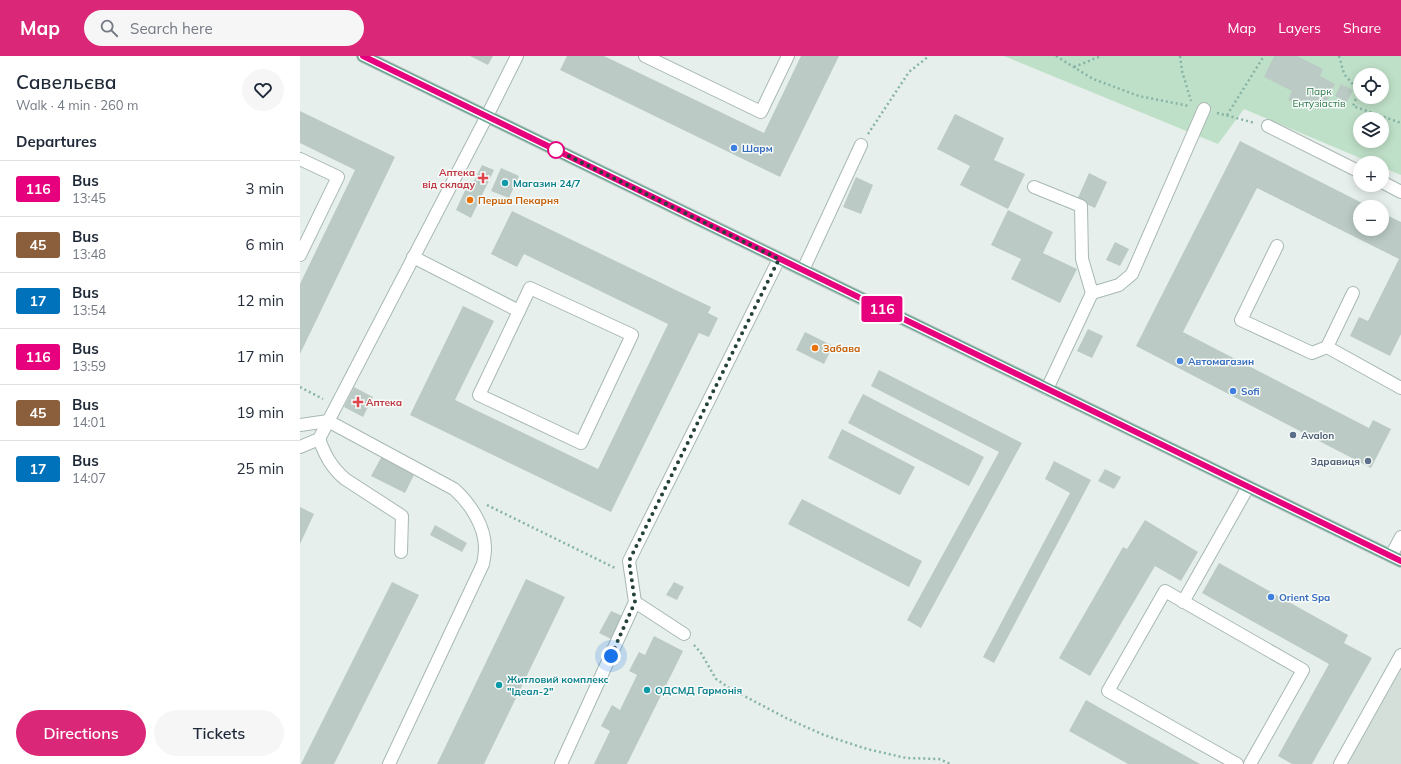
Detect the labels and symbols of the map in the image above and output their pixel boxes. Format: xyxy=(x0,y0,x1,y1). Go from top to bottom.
park label: Парк Ентузіастів xyxy=(1292,85,1346,110)
unlabelled marker xyxy=(547,141,565,159)
place label: Шарм xyxy=(742,142,773,155)
marker: Шарм xyxy=(729,143,739,153)
place label: Аптека від складу xyxy=(422,166,475,191)
marker: Аптека від складу xyxy=(478,173,488,183)
place label: Магазин 24/7 xyxy=(513,177,581,190)
marker: Магазин 24/7 xyxy=(500,178,510,188)
place label: Перша Пекарня xyxy=(478,194,559,207)
marker: Перша Пекарня xyxy=(465,195,475,205)
line badge: 116 xyxy=(859,296,905,322)
place label: Забава xyxy=(823,342,860,355)
marker: Забава xyxy=(810,343,820,353)
place label: Автомагазин xyxy=(1188,355,1254,368)
marker: Автомагазин xyxy=(1175,356,1185,366)
place label: Sofi xyxy=(1241,385,1260,398)
marker: Sofi xyxy=(1228,386,1238,396)
place label: Аптека xyxy=(366,396,402,409)
marker: Аптека xyxy=(353,397,363,407)
place label: Avalon xyxy=(1301,429,1334,442)
marker: Avalon xyxy=(1288,430,1298,440)
place label: Здравиця xyxy=(1311,455,1360,468)
marker: Здравиця xyxy=(1363,456,1373,466)
place label: Orient Spa xyxy=(1279,591,1330,604)
marker: Orient Spa xyxy=(1266,592,1276,602)
your location xyxy=(601,646,621,666)
place label: Житловий комплекс "Ідеал-2" xyxy=(507,673,609,698)
marker: Житловий комплекс "Ідеал-2" xyxy=(494,680,504,690)
place label: ОДСМД Гармонія xyxy=(655,684,742,697)
marker: ОДСМД Гармонія xyxy=(642,685,652,695)

